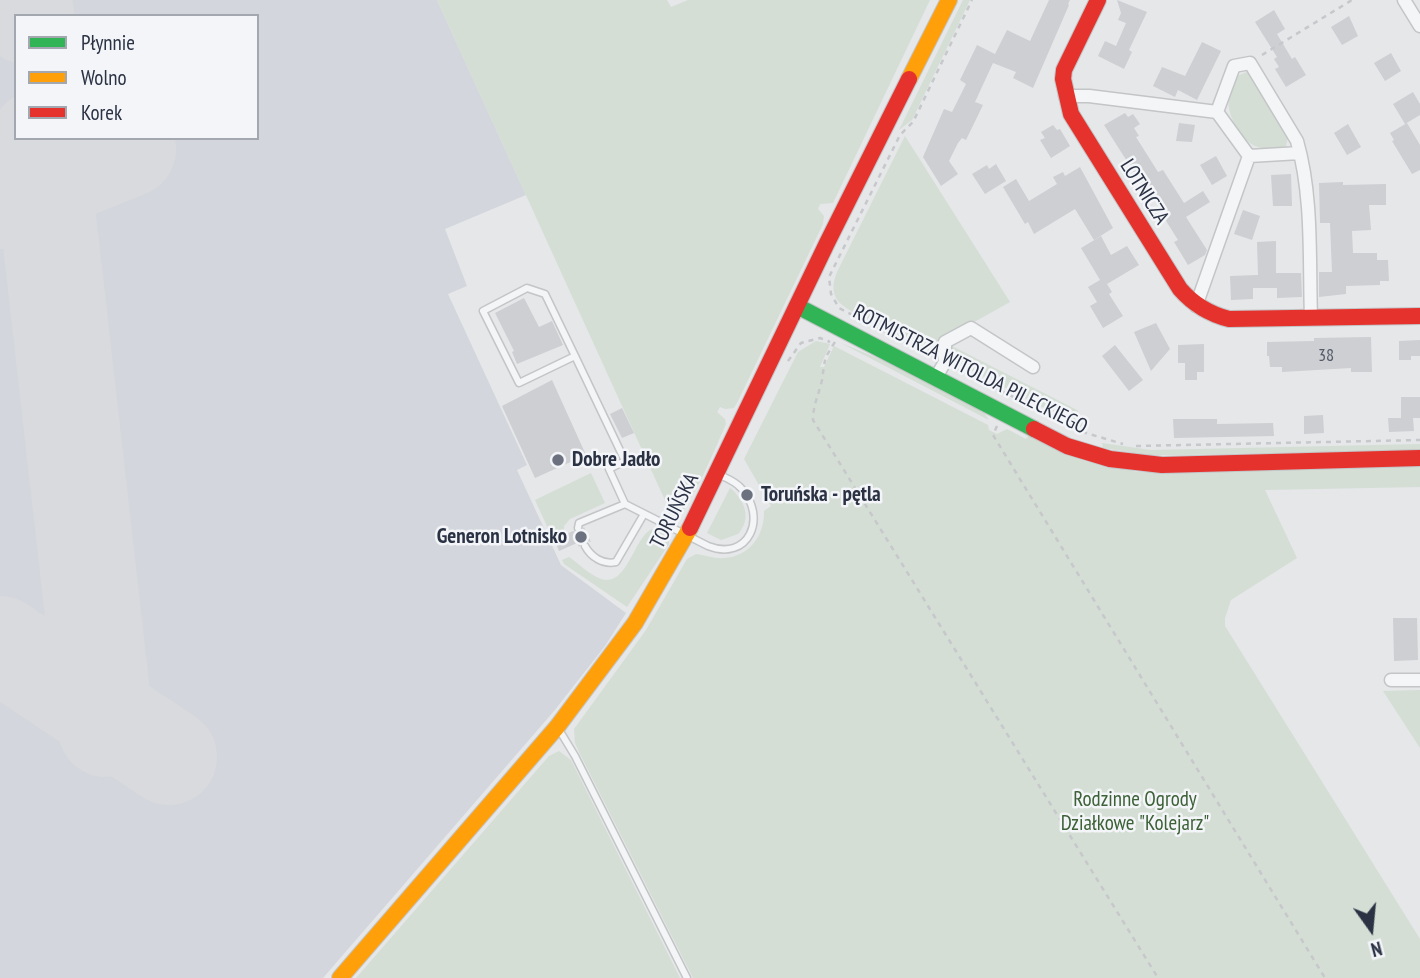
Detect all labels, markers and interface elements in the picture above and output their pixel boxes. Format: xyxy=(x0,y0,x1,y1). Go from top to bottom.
legend xyxy=(14,14,259,140)
text: Płynnie xyxy=(81,29,135,56)
text: Wolno xyxy=(81,64,127,91)
text: Korek xyxy=(81,99,122,126)
street label: LOTNICZA xyxy=(1114,155,1174,229)
street label: ROTMISTRZA WITOLDA PILECKIEGO xyxy=(849,300,1091,440)
house number: 38 xyxy=(1318,345,1334,367)
place label: Dobre Jadło xyxy=(572,447,660,473)
marker: Dobre Jadło xyxy=(550,452,566,468)
street label: TORUŃSKA xyxy=(645,469,705,553)
place label: Toruńska - pętla xyxy=(761,482,881,508)
marker: Toruńska - pętla xyxy=(739,487,755,503)
place label: Generon Lotnisko xyxy=(437,524,567,550)
marker: Generon Lotnisko xyxy=(573,529,589,545)
park label: Rodzinne Ogrody Działkowe "Kolejarz" xyxy=(1061,787,1209,837)
north arrow xyxy=(1336,894,1406,964)
text: N xyxy=(1368,936,1385,962)

